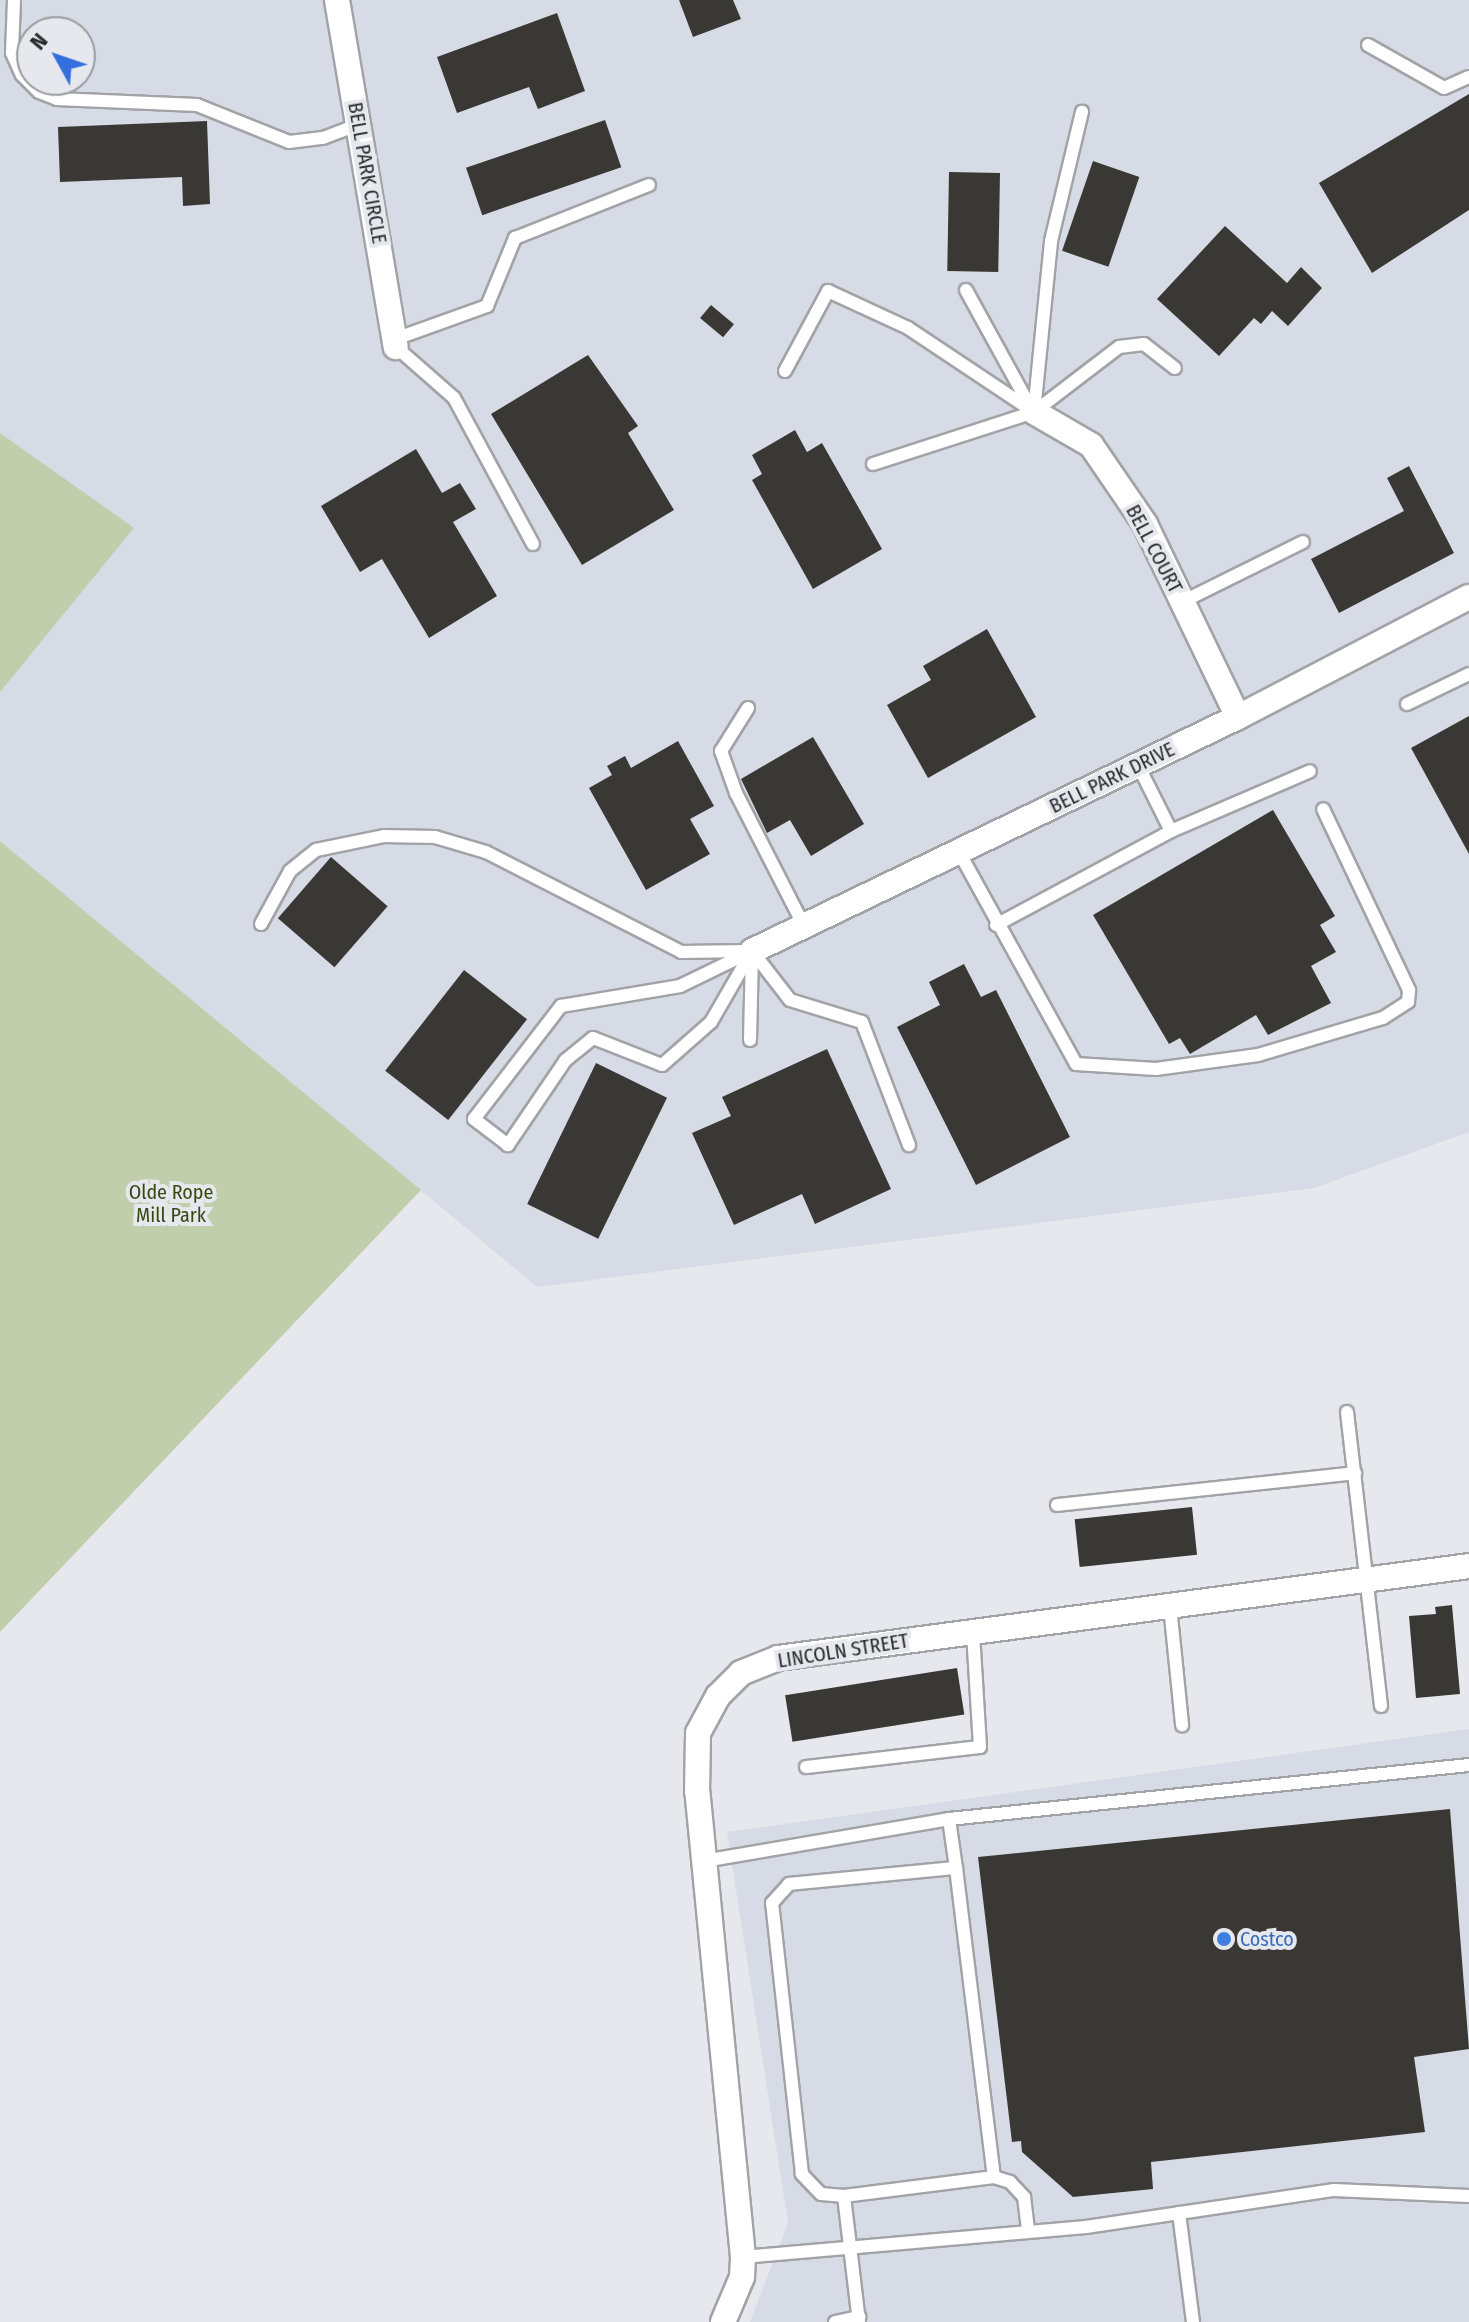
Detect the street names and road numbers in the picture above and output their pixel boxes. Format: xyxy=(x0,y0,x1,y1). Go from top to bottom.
street label: BELL PARK CIRCLE xyxy=(343,100,391,246)
street label: BELL COURT xyxy=(1121,501,1187,597)
street label: BELL PARK DRIVE xyxy=(1046,737,1178,819)
street label: LINCOLN STREET xyxy=(776,1629,910,1673)

